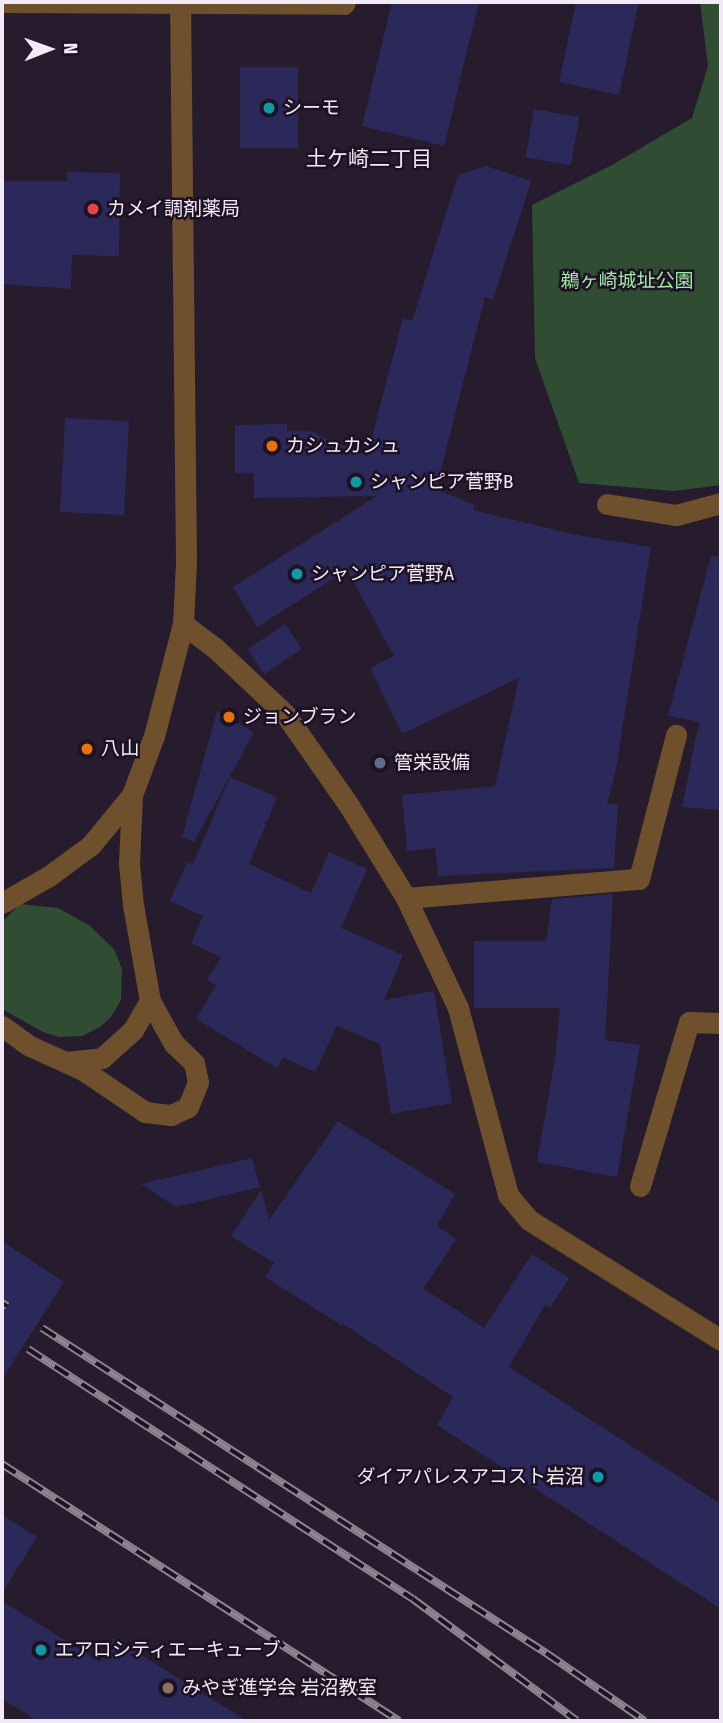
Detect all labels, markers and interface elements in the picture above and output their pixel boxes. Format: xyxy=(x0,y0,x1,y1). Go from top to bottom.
north arrow xyxy=(14,14,84,84)
text: N xyxy=(59,43,82,55)
place label: シーモ xyxy=(283,97,340,119)
marker: シーモ xyxy=(261,100,277,116)
district label: 土ケ崎二丁目 xyxy=(306,146,432,172)
place label: カメイ調剤薬局 xyxy=(107,198,240,220)
marker: カメイ調剤薬局 xyxy=(85,201,101,217)
park label: 鵜ヶ崎城址公園 xyxy=(561,270,693,292)
place label: カシュカシュ xyxy=(286,435,400,457)
marker: カシュカシュ xyxy=(264,438,280,454)
place label: シャンピア菅野B xyxy=(370,471,513,493)
marker: シャンピア菅野B xyxy=(348,474,364,490)
place label: シャンピア菅野A xyxy=(311,563,454,585)
marker: シャンピア菅野A xyxy=(289,566,305,582)
place label: ジョンブラン xyxy=(243,706,357,728)
marker: ジョンブラン xyxy=(221,709,237,725)
place label: 八山 xyxy=(101,738,139,760)
marker: 八山 xyxy=(79,741,95,757)
place label: 管栄設備 xyxy=(394,752,470,774)
marker: 管栄設備 xyxy=(372,755,388,771)
place label: ダイアパレスアコスト岩沼 xyxy=(356,1466,584,1488)
marker: ダイアパレスアコスト岩沼 xyxy=(590,1469,606,1485)
place label: エアロシティエーキューブ xyxy=(55,1639,283,1661)
marker: エアロシティエーキューブ xyxy=(33,1642,49,1658)
place label: みやぎ進学会 岩沼教室 xyxy=(182,1677,376,1699)
marker: みやぎ進学会 岩沼教室 xyxy=(160,1680,176,1696)

